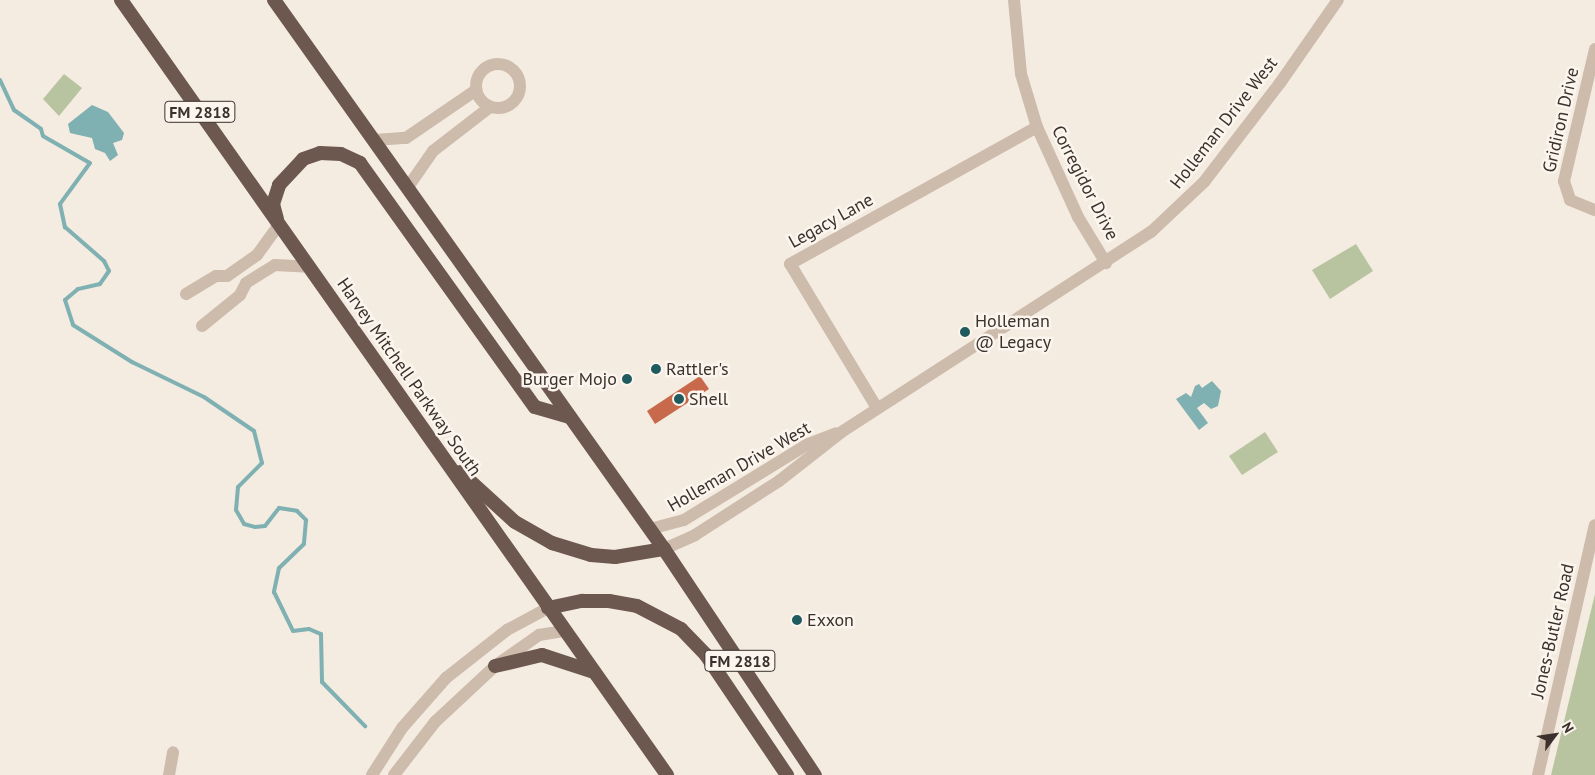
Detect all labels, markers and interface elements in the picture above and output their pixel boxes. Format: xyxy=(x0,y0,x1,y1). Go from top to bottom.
street label: Holleman Drive West xyxy=(1166,53,1282,193)
street label: Gridiron Drive xyxy=(1538,65,1584,175)
road number: FM 2818 xyxy=(164,98,236,125)
street label: Corregidor Drive xyxy=(1047,122,1123,244)
street label: Legacy Lane xyxy=(785,189,877,253)
street label: Harvey Mitchell Parkway South xyxy=(332,273,486,481)
place label: Holleman @ Legacy xyxy=(975,311,1051,354)
marker: Holleman @ Legacy xyxy=(959,326,971,338)
place label: Rattler's xyxy=(666,358,729,380)
marker: Rattler's xyxy=(650,363,662,375)
place label: Burger Mojo xyxy=(523,368,617,390)
marker: Burger Mojo xyxy=(621,373,633,385)
place label: Shell xyxy=(689,388,728,410)
marker: Shell xyxy=(673,393,685,405)
street label: Holleman Drive West xyxy=(664,417,814,517)
street label: Jones-Butler Road xyxy=(1527,561,1579,701)
place label: Exxon xyxy=(807,609,854,631)
marker: Exxon xyxy=(791,614,803,626)
road number: FM 2818 xyxy=(704,648,776,674)
north arrow xyxy=(1530,710,1580,760)
text: N xyxy=(1558,719,1578,736)

